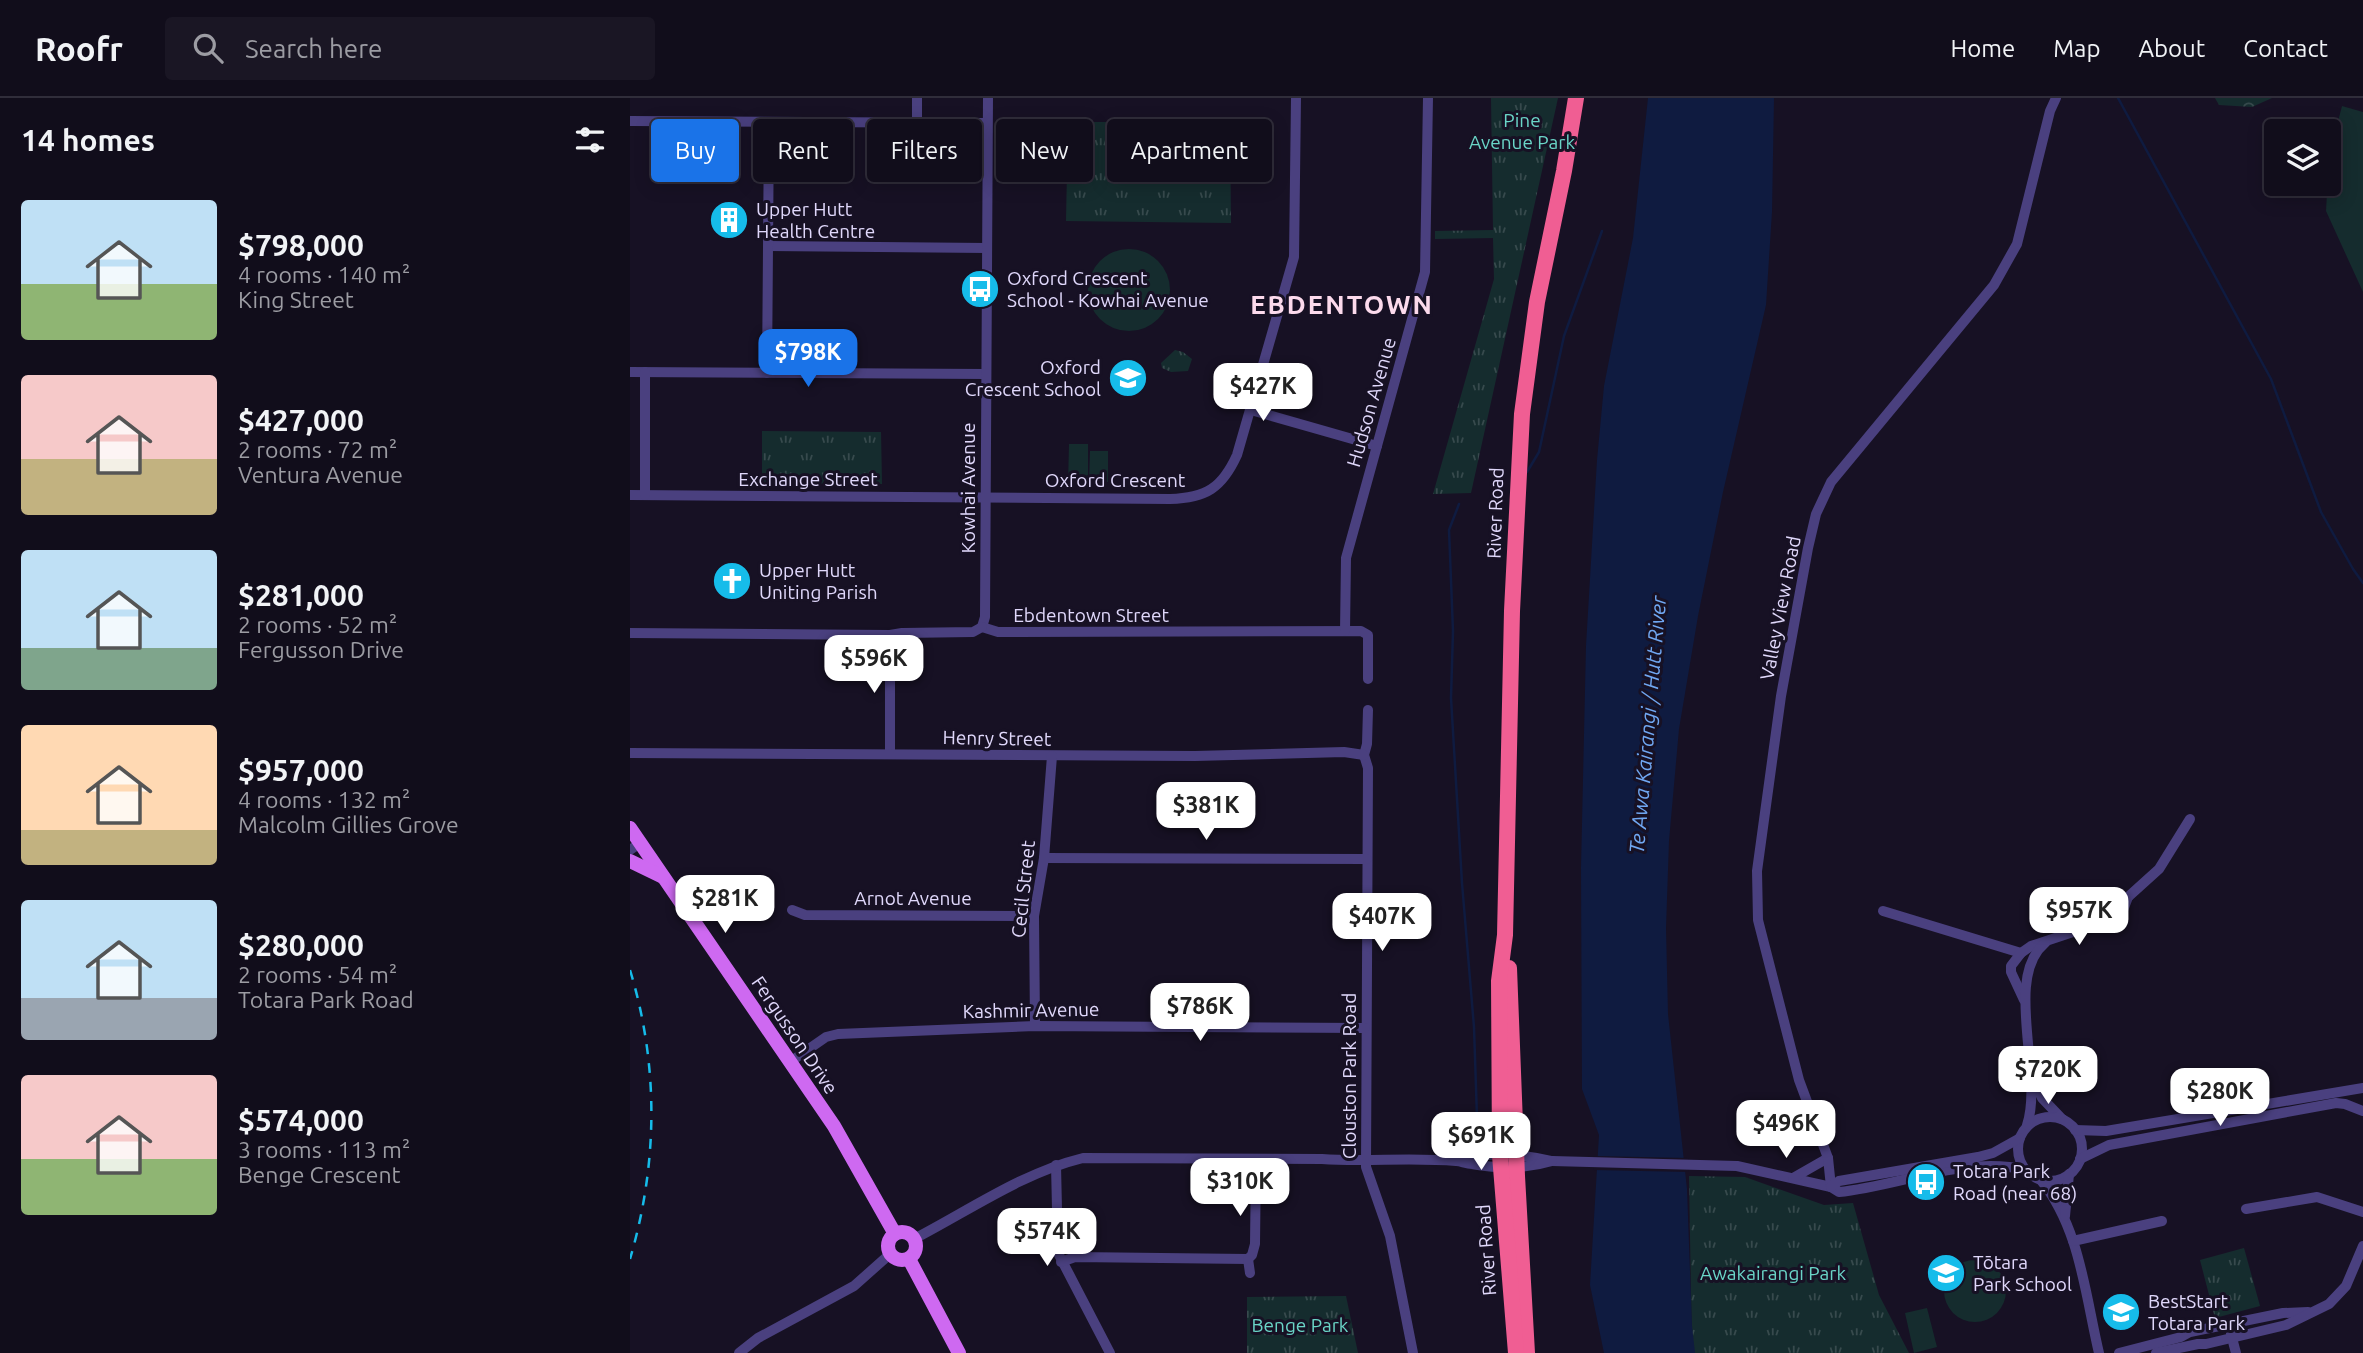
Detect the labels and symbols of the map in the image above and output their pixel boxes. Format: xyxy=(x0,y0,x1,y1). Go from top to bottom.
park label: Pine Avenue Park xyxy=(1469,109,1575,153)
place label: Upper Hutt Health Centre xyxy=(756,198,875,242)
building icon: Upper Hutt Health Centre xyxy=(708,199,750,241)
place label: Oxford Crescent School - Kowhai Avenue xyxy=(1007,267,1209,311)
bus stop icon: Oxford Crescent School - Kowhai Avenue xyxy=(959,268,1001,310)
district label: EBDENTOWN xyxy=(1250,290,1434,319)
pin: $798K xyxy=(759,330,857,389)
street label: Hudson Avenue xyxy=(1342,335,1400,469)
place label: Oxford Crescent School xyxy=(965,356,1101,400)
school or university icon: Oxford Crescent School xyxy=(1107,357,1149,399)
pin: $427K xyxy=(1214,364,1312,423)
street label: Kowhai Avenue xyxy=(957,423,979,553)
street label: River Road xyxy=(1482,467,1508,559)
street label: Exchange Street xyxy=(738,468,878,490)
street label: Oxford Crescent xyxy=(1045,469,1186,491)
street label: Valley View Road xyxy=(1755,534,1805,682)
place label: Upper Hutt Uniting Parish xyxy=(759,559,878,603)
church icon: Upper Hutt Uniting Parish xyxy=(711,560,753,602)
water label: Te Awa Kairangi / Hutt River xyxy=(1624,594,1670,855)
street label: Ebdentown Street xyxy=(1013,604,1169,626)
pin: $596K xyxy=(825,636,923,695)
street label: Henry Street xyxy=(942,726,1052,750)
pin: $381K xyxy=(1157,782,1255,842)
street label: Cecil Street xyxy=(1007,839,1039,939)
pin: $281K xyxy=(676,876,774,935)
street label: Arnot Avenue xyxy=(854,887,972,909)
pin: $957K xyxy=(2030,888,2128,947)
pin: $407K xyxy=(1333,894,1431,953)
street label: Fergusson Drive xyxy=(748,972,842,1098)
pin: $786K xyxy=(1151,984,1249,1043)
street label: Clouston Park Road xyxy=(1338,993,1360,1159)
street label: Kashmir Avenue xyxy=(962,998,1100,1022)
pin: $720K xyxy=(1999,1046,2097,1106)
pin: $280K xyxy=(2171,1068,2269,1128)
pin: $496K xyxy=(1737,1100,1835,1160)
pin: $691K xyxy=(1432,1112,1530,1172)
pin: $310K xyxy=(1191,1158,1289,1218)
place label: Totara Park Road (near 68) xyxy=(1953,1160,2077,1204)
bus stop icon: Totara Park Road (near 68) xyxy=(1905,1161,1947,1203)
street label: River Road xyxy=(1472,1204,1500,1296)
pin: $574K xyxy=(998,1208,1096,1268)
place label: Tōtara Park School xyxy=(1973,1251,2072,1295)
school or university icon: Tōtara Park School xyxy=(1925,1252,1967,1294)
park label: Awakairangi Park xyxy=(1700,1262,1846,1284)
place label: BestStart Totara Park xyxy=(2148,1290,2245,1334)
school or university icon: BestStart Totara Park xyxy=(2100,1291,2142,1333)
park label: Benge Park xyxy=(1252,1314,1349,1336)

